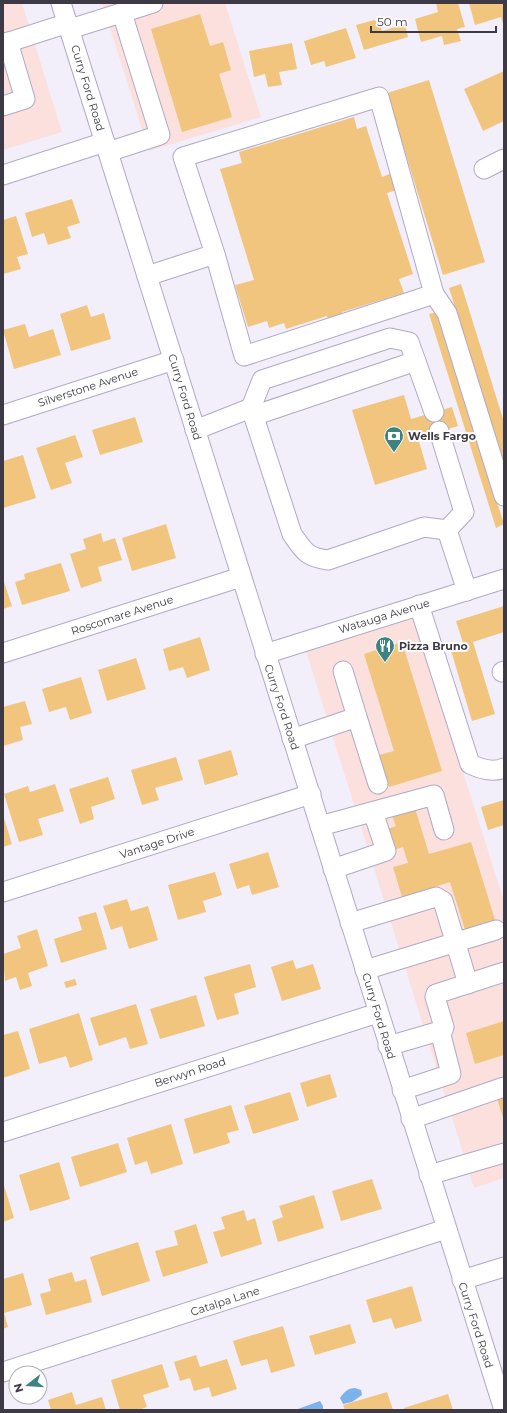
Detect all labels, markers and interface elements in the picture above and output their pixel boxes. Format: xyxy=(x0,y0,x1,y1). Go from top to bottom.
scale bar xyxy=(371,8,496,34)
text: 50 m xyxy=(377,14,408,29)
street label: Curry Ford Road xyxy=(68,43,108,133)
street label: Curry Ford Road xyxy=(165,352,205,442)
street label: Silverstone Avenue xyxy=(36,364,140,410)
bank icon: Wells Fargo xyxy=(383,425,405,453)
place label: Wells Fargo xyxy=(408,429,476,443)
street label: Roscomare Avenue xyxy=(69,592,175,638)
street label: Watauga Avenue xyxy=(337,595,432,637)
restaurant icon: Pizza Bruno xyxy=(374,635,396,663)
place label: Pizza Bruno xyxy=(399,639,468,653)
street label: Curry Ford Road xyxy=(262,662,302,752)
street label: Vantage Drive xyxy=(118,824,196,862)
street label: Curry Ford Road xyxy=(359,971,399,1061)
street label: Berwyn Road xyxy=(153,1054,227,1090)
street label: Curry Ford Road xyxy=(456,1280,496,1370)
street label: Catalpa Lane xyxy=(189,1283,262,1319)
north arrow xyxy=(8,1365,48,1405)
text: N xyxy=(10,1382,26,1394)

